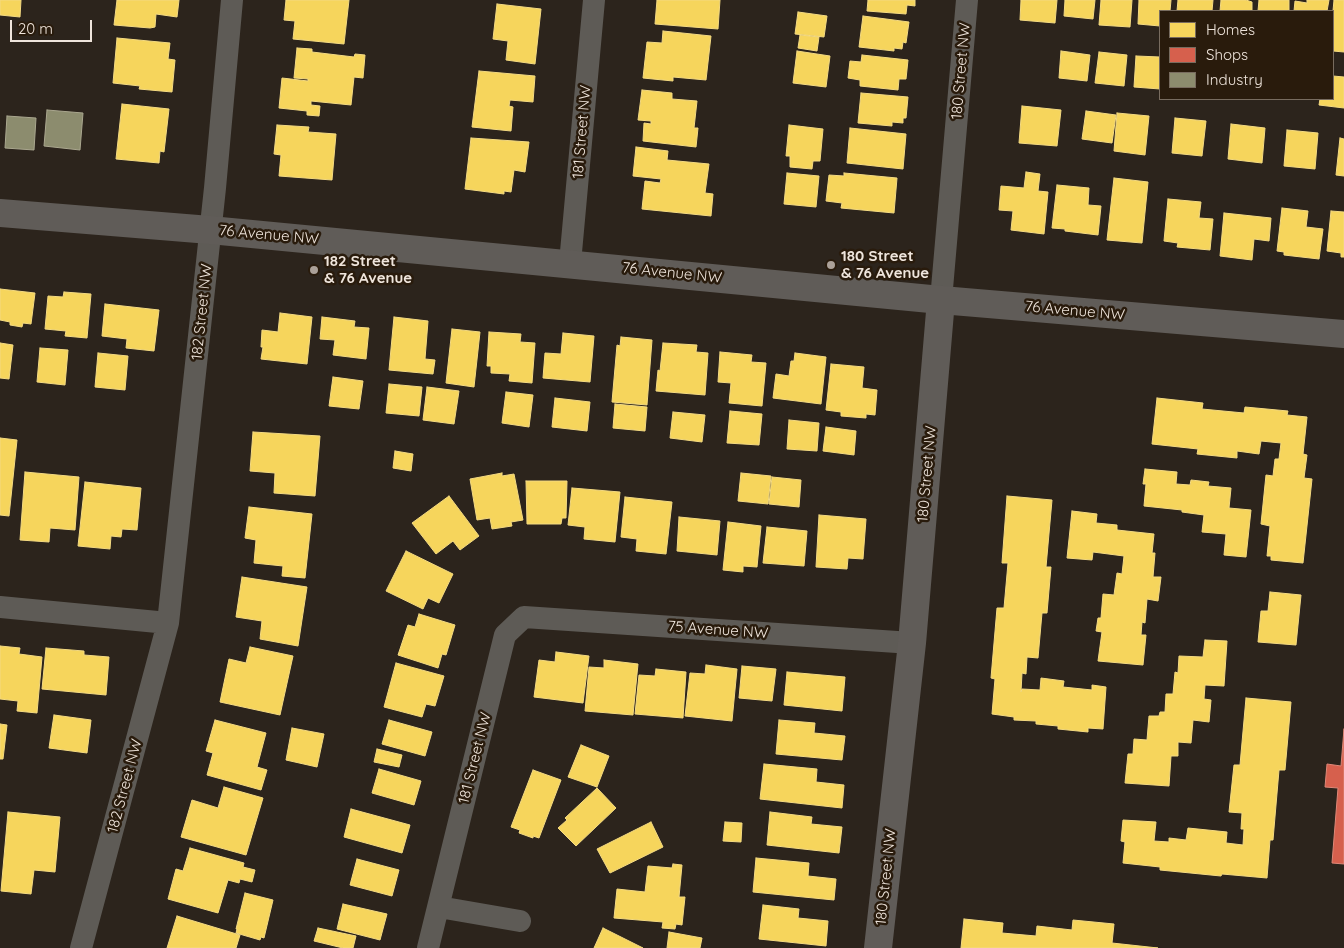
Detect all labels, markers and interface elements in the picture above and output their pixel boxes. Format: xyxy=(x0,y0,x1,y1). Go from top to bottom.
scale bar xyxy=(12,10,95,42)
legend xyxy=(1159,10,1334,100)
text: 20 m xyxy=(18,19,53,38)
text: Homes xyxy=(1206,20,1255,39)
street label: 180 Street NW xyxy=(948,22,974,120)
text: Shops xyxy=(1206,45,1248,64)
text: Industry xyxy=(1206,70,1263,89)
street label: 181 Street NW xyxy=(569,84,595,180)
street label: 76 Avenue NW xyxy=(218,222,320,248)
place label: 180 Street & 76 Avenue xyxy=(841,247,929,282)
place label: 182 Street & 76 Avenue xyxy=(324,252,412,287)
street label: 76 Avenue NW xyxy=(621,259,723,287)
marker: 180 Street & 76 Avenue xyxy=(825,259,837,271)
street label: 182 Street NW xyxy=(188,263,216,361)
marker: 182 Street & 76 Avenue xyxy=(308,264,320,276)
street label: 76 Avenue NW xyxy=(1024,298,1126,324)
street label: 180 Street NW xyxy=(914,425,940,523)
street label: 75 Avenue NW xyxy=(667,618,769,642)
street label: 181 Street NW xyxy=(455,710,495,806)
street label: 182 Street NW xyxy=(104,737,146,835)
street label: 180 Street NW xyxy=(872,828,900,926)

